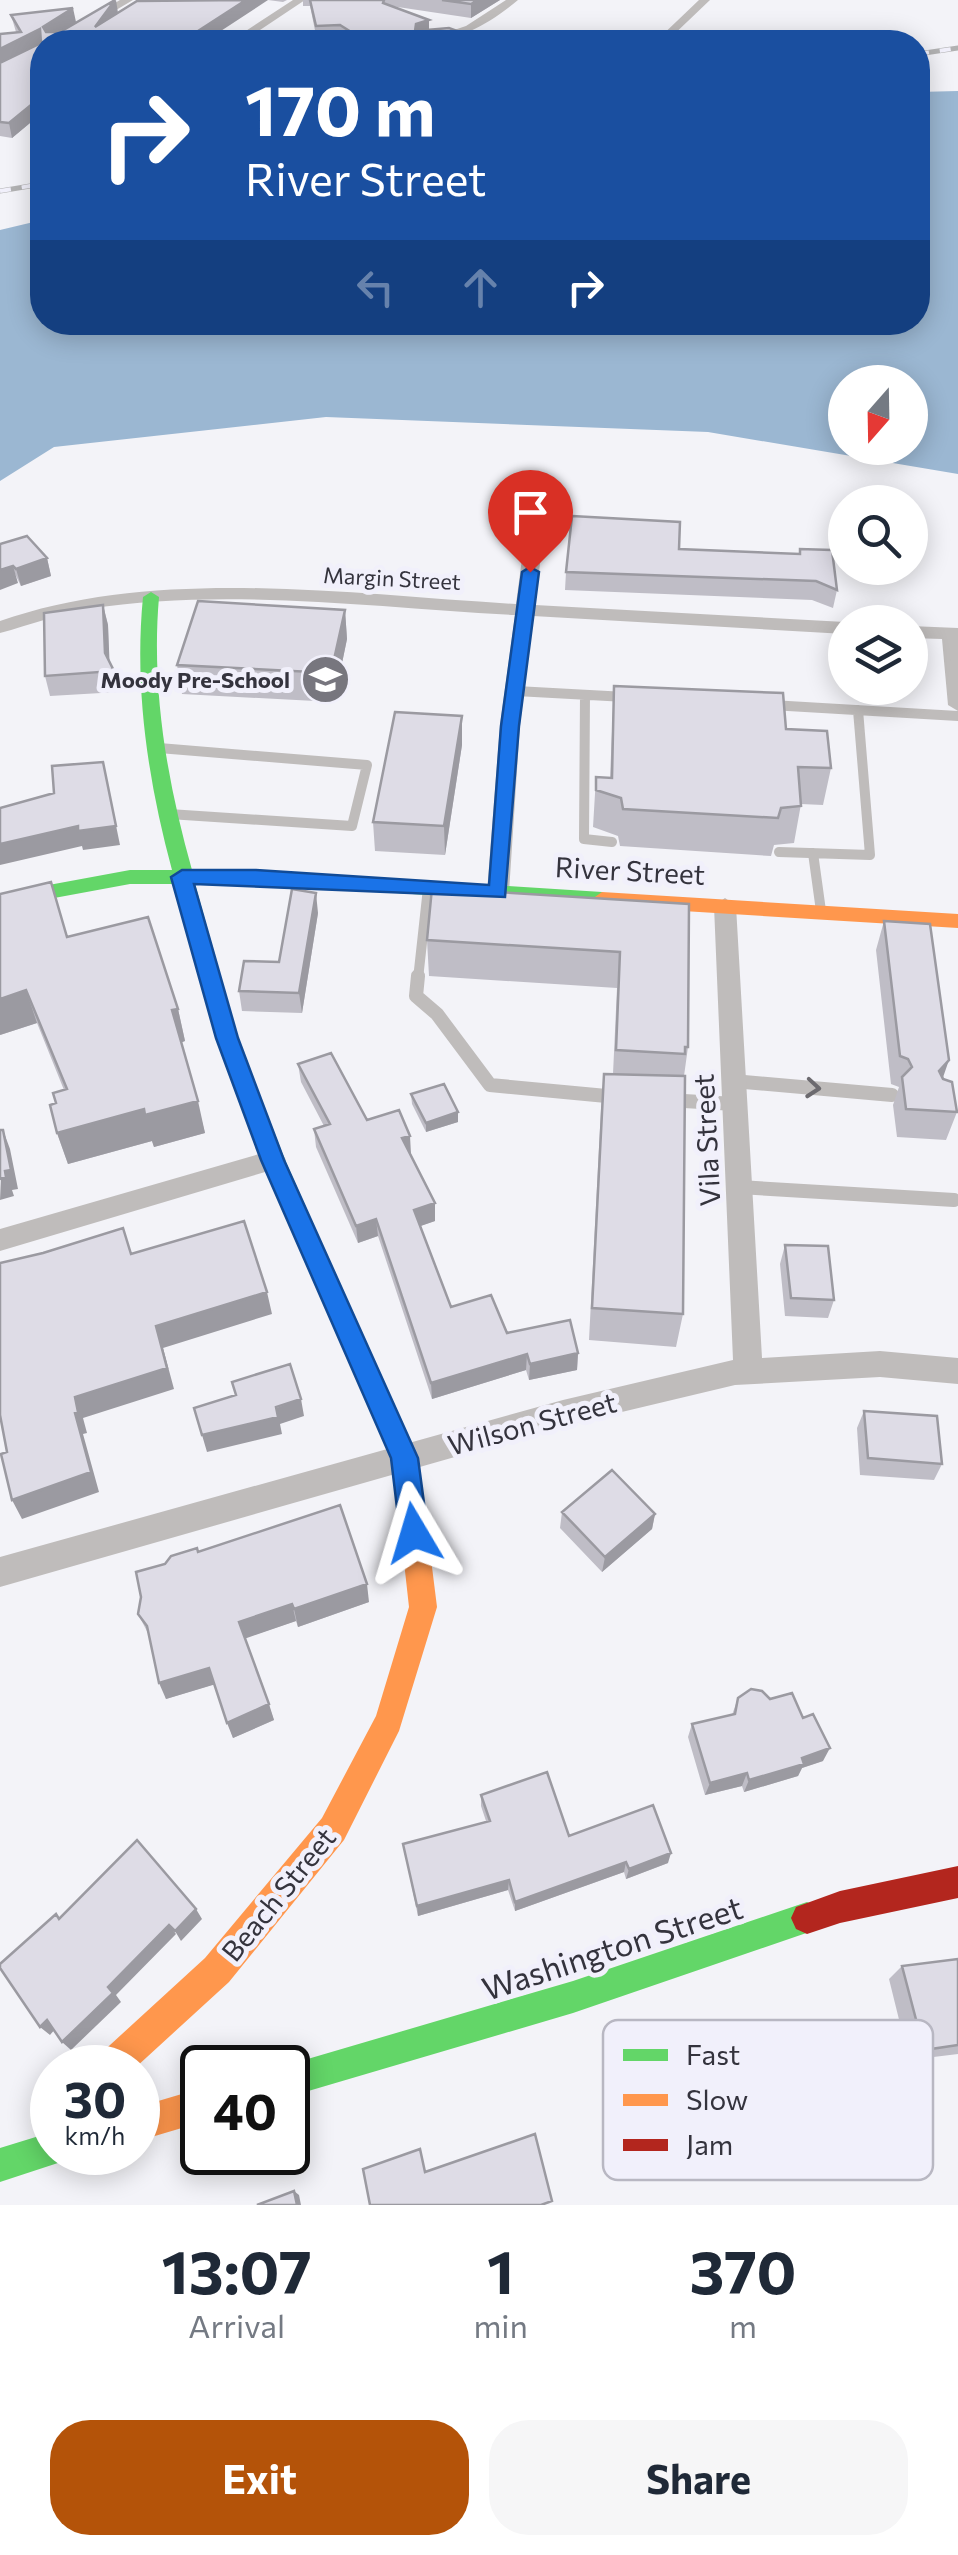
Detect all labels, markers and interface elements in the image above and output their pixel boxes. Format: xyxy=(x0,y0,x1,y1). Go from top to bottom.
text: 170 m xyxy=(245,65,436,150)
icon: right xyxy=(80,70,210,200)
text: River Street xyxy=(245,150,487,205)
icon: left xyxy=(348,260,403,315)
icon: ahead xyxy=(453,260,508,315)
icon: right xyxy=(558,260,613,315)
north arrow xyxy=(828,365,928,465)
map controls xyxy=(828,365,928,705)
pin xyxy=(488,470,573,573)
icon: arrive xyxy=(503,485,558,540)
button: search xyxy=(828,485,928,585)
street label: Margin Street xyxy=(323,561,461,595)
button: layers xyxy=(828,605,928,705)
school or university icon: Moody Pre-School xyxy=(299,653,351,705)
place label: Moody Pre-School xyxy=(101,666,290,693)
street label: River Street xyxy=(554,849,706,891)
street label: Vila Street xyxy=(686,1073,726,1207)
one-way arrow xyxy=(805,1076,821,1098)
street label: Wilson Street xyxy=(444,1384,620,1462)
position arrow xyxy=(362,1481,466,1585)
street label: Beach Street xyxy=(214,1820,342,1968)
street label: Washington Street xyxy=(477,1886,747,2008)
legend xyxy=(603,2020,933,2180)
text: Fast xyxy=(686,2037,740,2071)
speed limit sign: 40 xyxy=(180,2045,310,2175)
text: 30 xyxy=(64,2067,126,2128)
text: Slow xyxy=(686,2082,748,2116)
text: km/h xyxy=(65,2120,125,2150)
text: Jam xyxy=(686,2127,733,2161)
text: 13:07 xyxy=(162,2233,312,2306)
text: 1 xyxy=(487,2233,514,2306)
text: 370 xyxy=(690,2233,796,2306)
text: Arrival xyxy=(188,2305,285,2345)
text: min xyxy=(473,2305,528,2345)
text: m xyxy=(729,2305,757,2345)
button: Exit xyxy=(50,2420,469,2535)
button: Share xyxy=(489,2420,908,2535)

